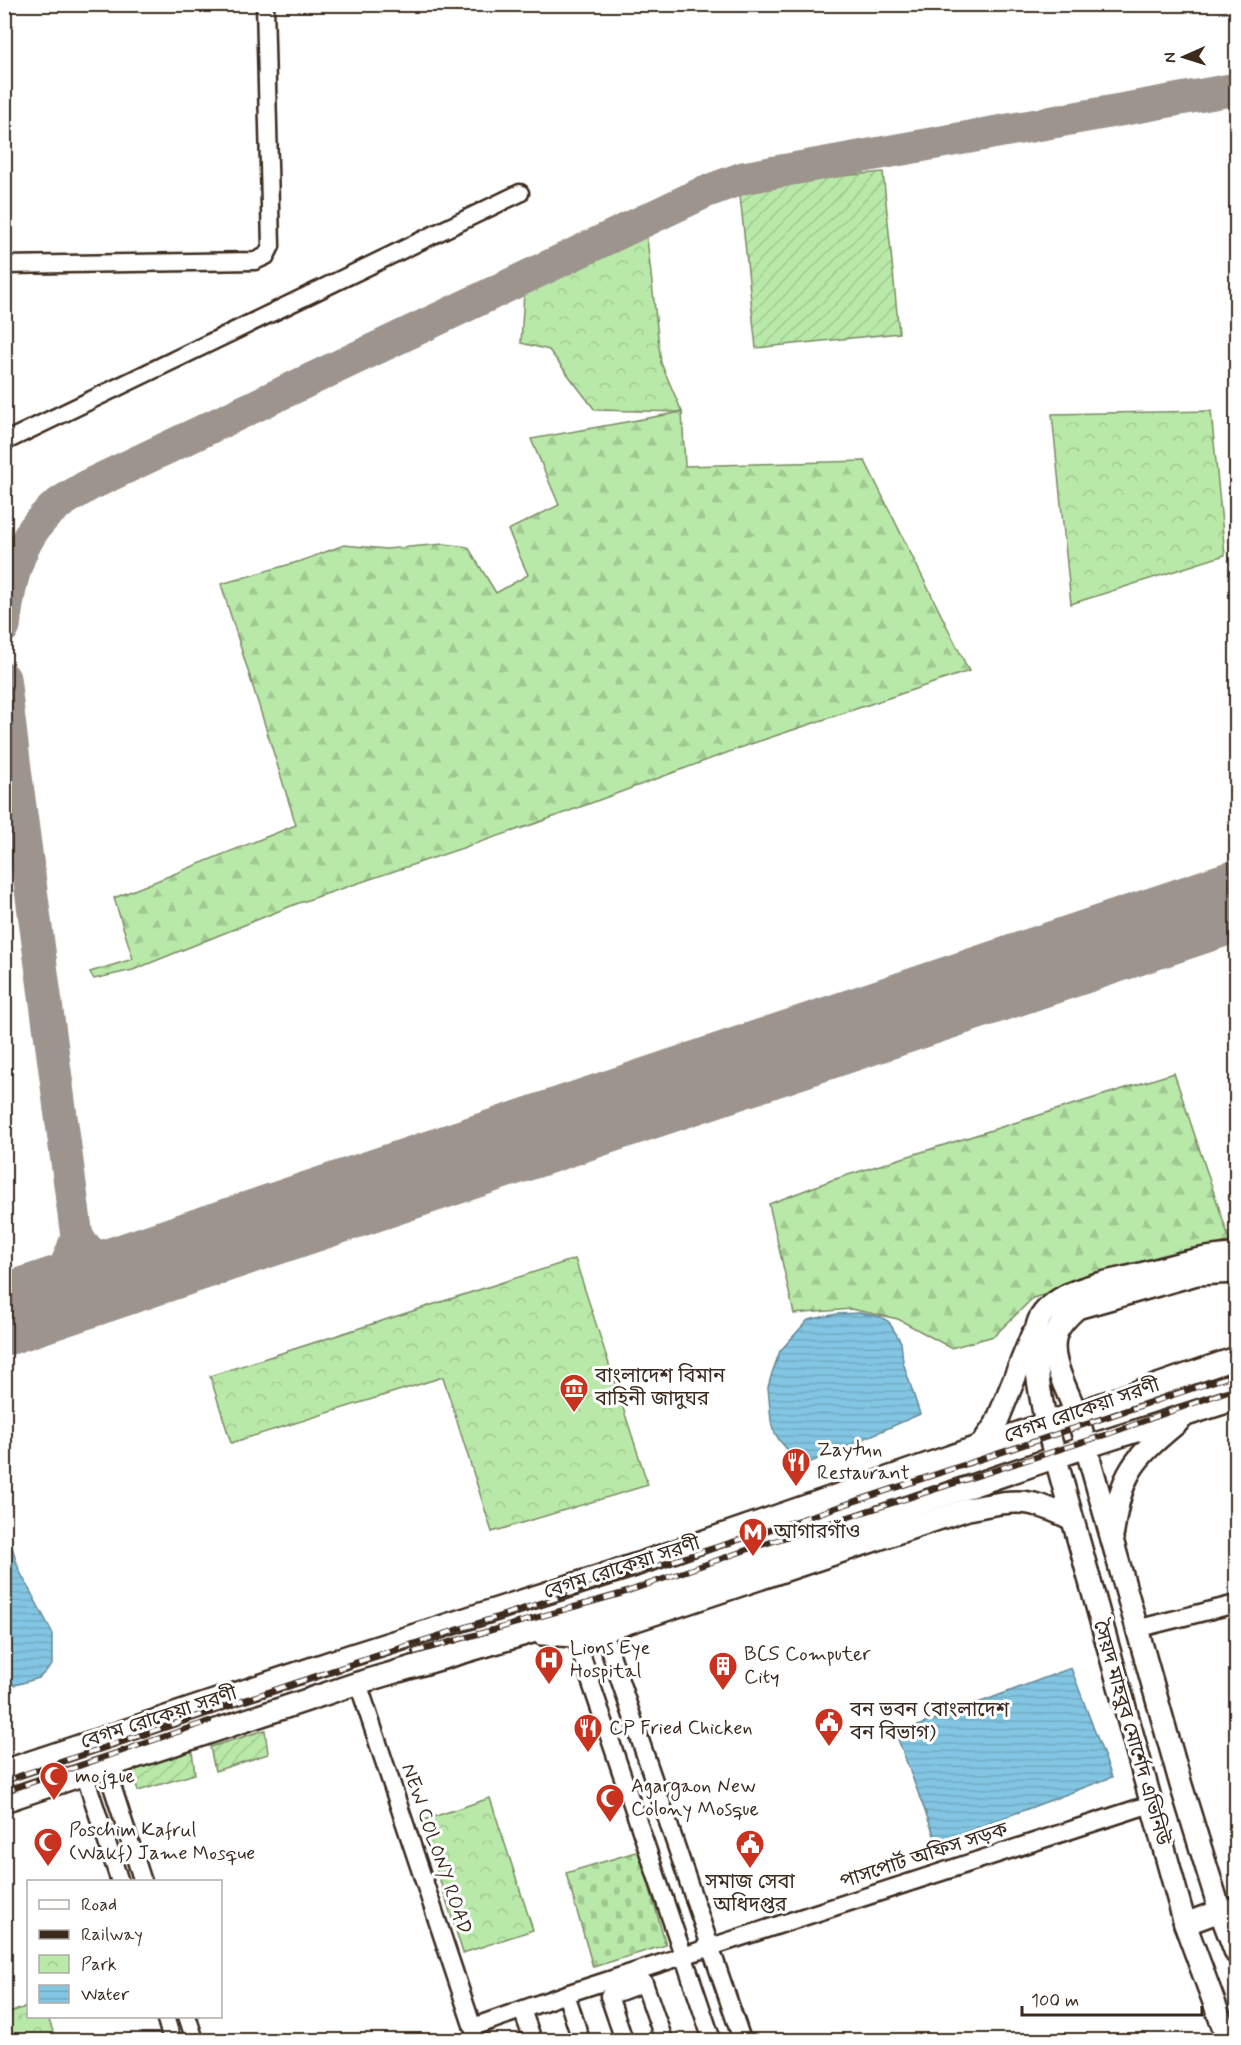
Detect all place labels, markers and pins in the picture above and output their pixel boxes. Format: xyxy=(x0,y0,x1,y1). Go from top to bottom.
place label: বাংলাদেশ বিমান বাহিনী জাদুঘর xyxy=(594,1363,726,1413)
museum icon: বাংলাদেশ বিমান বাহিনী জাদুঘর xyxy=(558,1372,590,1414)
place label: Zaytun Restaurant xyxy=(817,1437,910,1487)
restaurant icon: Zaytun Restaurant xyxy=(780,1446,812,1488)
metro station icon: আগারগাঁও xyxy=(737,1516,769,1558)
place label: আগারগাঁও xyxy=(773,1519,860,1546)
place label: Lions Eye Hospital xyxy=(570,1635,650,1685)
place label: BCS Computer City xyxy=(744,1641,871,1691)
hospital icon: Lions Eye Hospital xyxy=(533,1644,565,1686)
building icon: BCS Computer City xyxy=(707,1650,739,1692)
place label: বন ভবন (বাংলাদেশ বন বিভাগ) xyxy=(849,1697,1010,1747)
public building icon: বন ভবন (বাংলাদেশ বন বিভাগ) xyxy=(813,1706,845,1748)
restaurant icon: CP Fried Chicken xyxy=(572,1712,604,1754)
place label: CP Fried Chicken xyxy=(609,1715,753,1742)
mosque icon: mojque xyxy=(38,1760,70,1802)
place label: mojque xyxy=(75,1763,135,1790)
place label: Agargaon New Colony Mosque xyxy=(631,1773,759,1823)
mosque icon: Agargaon New Colony Mosque xyxy=(594,1782,626,1824)
place label: Poschim Kafrul (Wakf) Jame Mosque xyxy=(69,1817,255,1867)
mosque icon: Poschim Kafrul (Wakf) Jame Mosque xyxy=(32,1826,64,1868)
public building icon: সমাজ সেবা অধিদপ্তর xyxy=(734,1828,766,1870)
place label: সমাজ সেবা অধিদপ্তর xyxy=(704,1869,795,1919)

